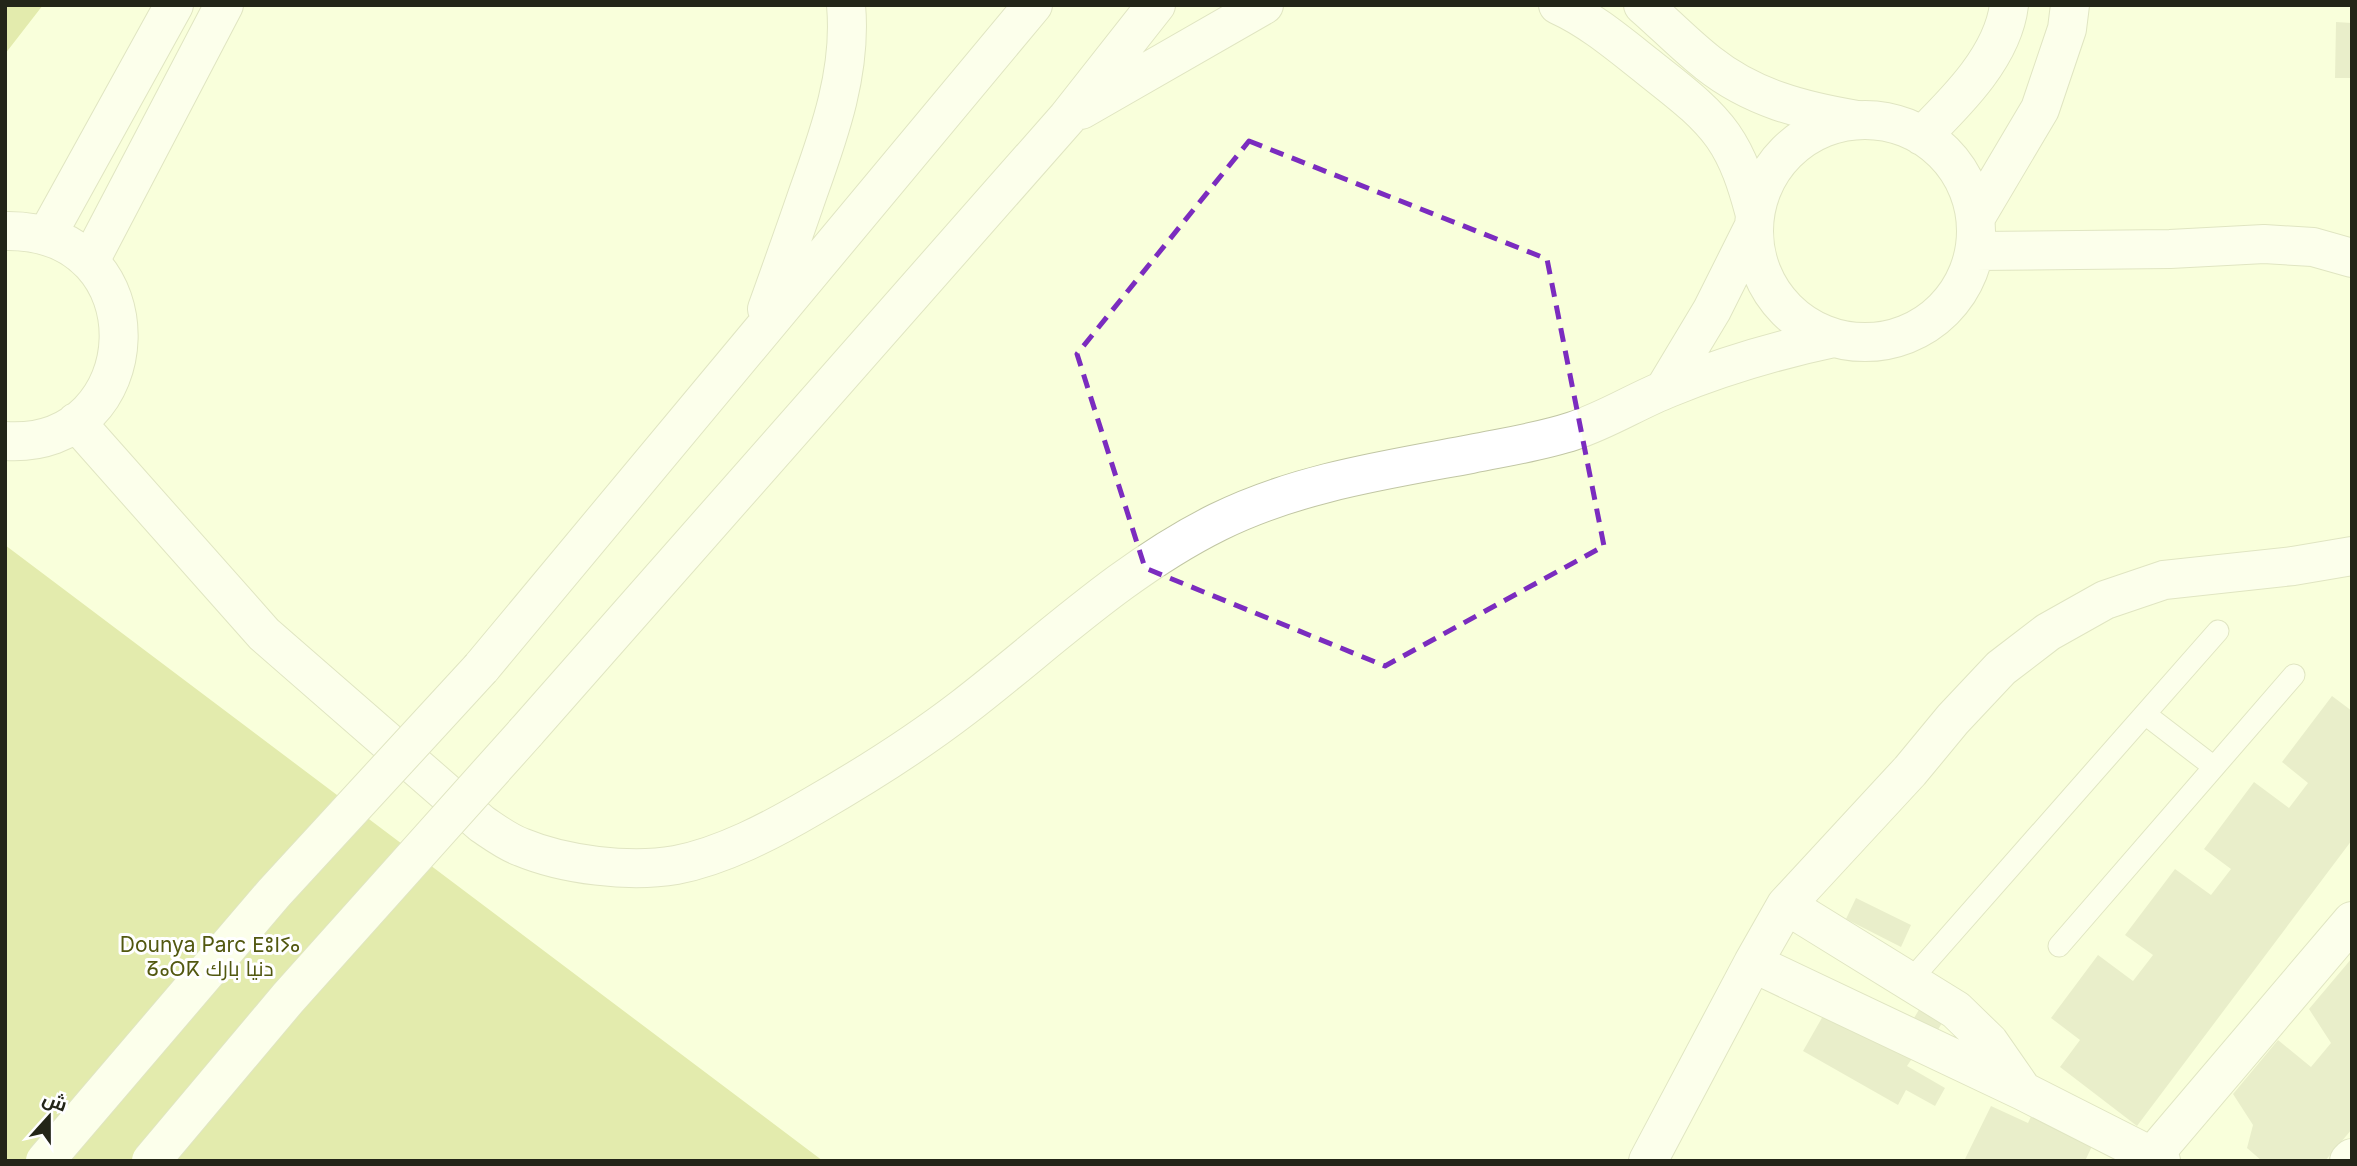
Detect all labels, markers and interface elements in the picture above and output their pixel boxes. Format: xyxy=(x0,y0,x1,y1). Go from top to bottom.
park label: Dounya Parc ⴹⵓⵏⵢⴰ ⵒⴰⵔⴽ دنيا بارك xyxy=(120,932,300,981)
north arrow xyxy=(14,1082,84,1152)
text: ش xyxy=(39,1086,70,1117)

